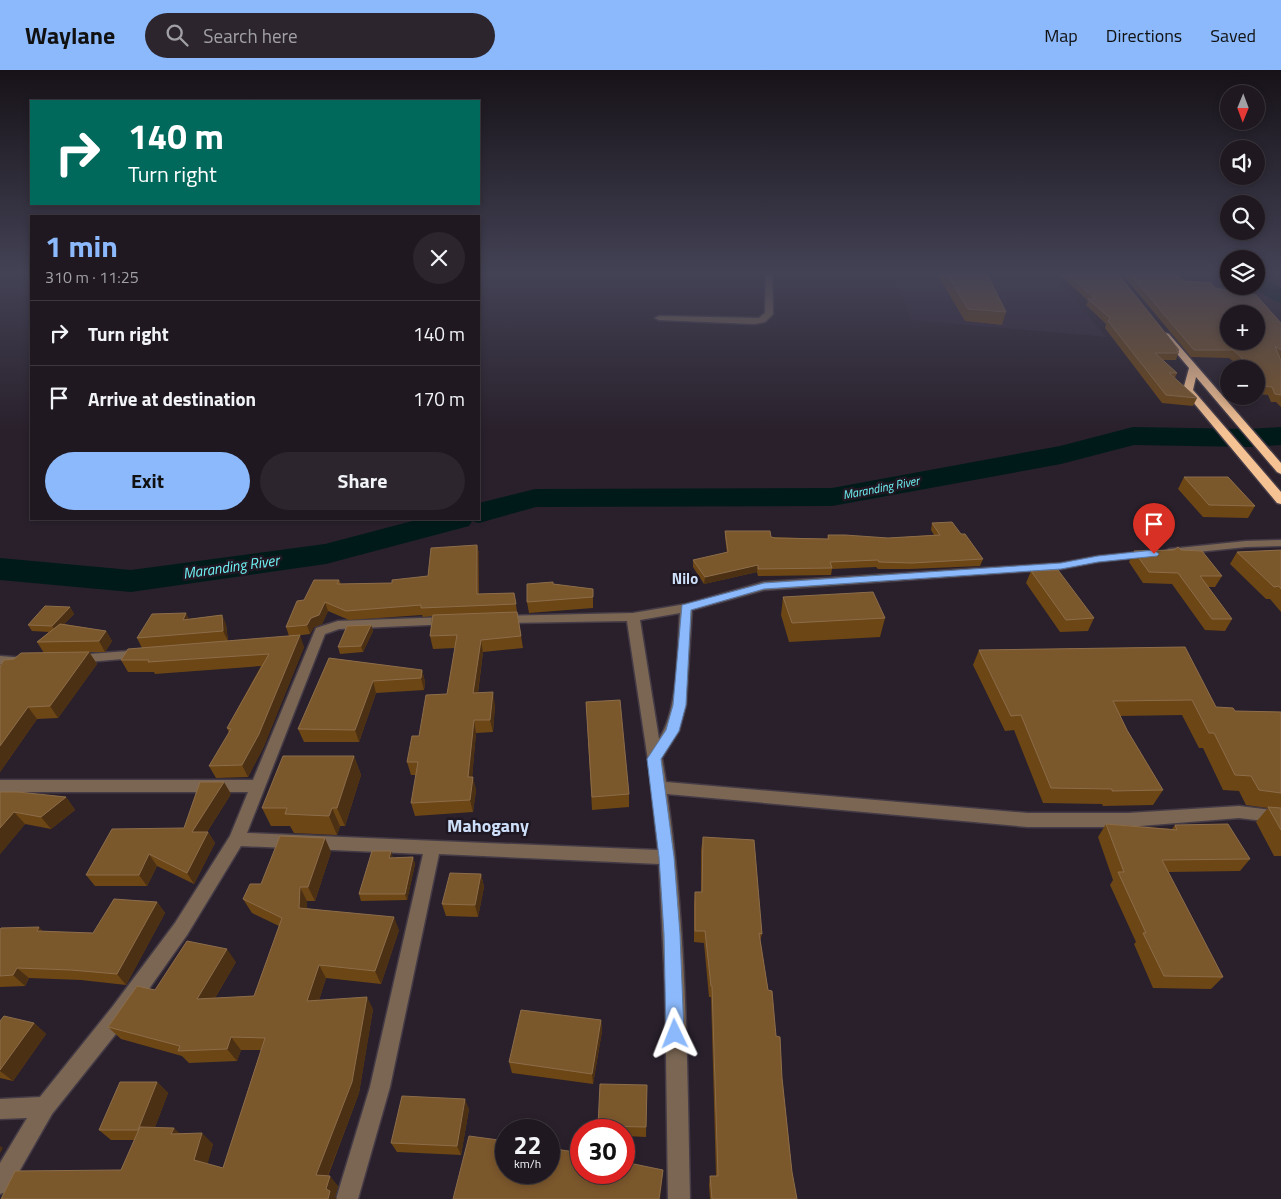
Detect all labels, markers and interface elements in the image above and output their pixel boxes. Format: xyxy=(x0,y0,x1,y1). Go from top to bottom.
search box xyxy=(145,13,495,58)
text: Waylane xyxy=(25,17,115,53)
icon: search xyxy=(163,21,191,49)
text: Search here xyxy=(203,21,298,50)
text: Map xyxy=(1044,22,1078,49)
text: Directions xyxy=(1106,22,1182,49)
text: Saved xyxy=(1210,22,1256,49)
north arrow xyxy=(1220,85,1265,130)
map controls xyxy=(1220,85,1265,405)
text: 140 m xyxy=(128,109,224,163)
icon: right xyxy=(45,120,110,185)
button: sound xyxy=(1220,140,1265,185)
text: Turn right xyxy=(128,157,217,191)
button: search xyxy=(1220,195,1265,240)
text: 1 min xyxy=(45,223,118,269)
button: close xyxy=(413,232,465,284)
button: layers xyxy=(1220,250,1265,295)
text: 310 m · 11:25 xyxy=(45,265,139,289)
button: + xyxy=(1220,305,1265,350)
icon: right xyxy=(45,319,73,347)
text: Turn right xyxy=(88,319,169,348)
text: 140 m xyxy=(413,319,465,348)
button: − xyxy=(1220,360,1265,405)
icon: arrive xyxy=(45,384,73,412)
text: Arrive at destination xyxy=(88,384,256,413)
text: 170 m xyxy=(413,384,465,413)
button: Exit xyxy=(45,452,250,510)
button: Share xyxy=(260,452,465,510)
water label: Maranding River xyxy=(841,470,923,504)
pin xyxy=(1133,503,1175,554)
icon: arrive xyxy=(1140,510,1168,538)
water label: Maranding River xyxy=(181,548,283,585)
district label: Nilo xyxy=(672,567,698,590)
district label: Mahogany xyxy=(447,812,529,839)
position arrow xyxy=(648,1007,700,1059)
speed limit sign: 30 xyxy=(570,1119,635,1184)
text: 22 xyxy=(513,1126,542,1164)
text: km/h xyxy=(514,1154,541,1173)

